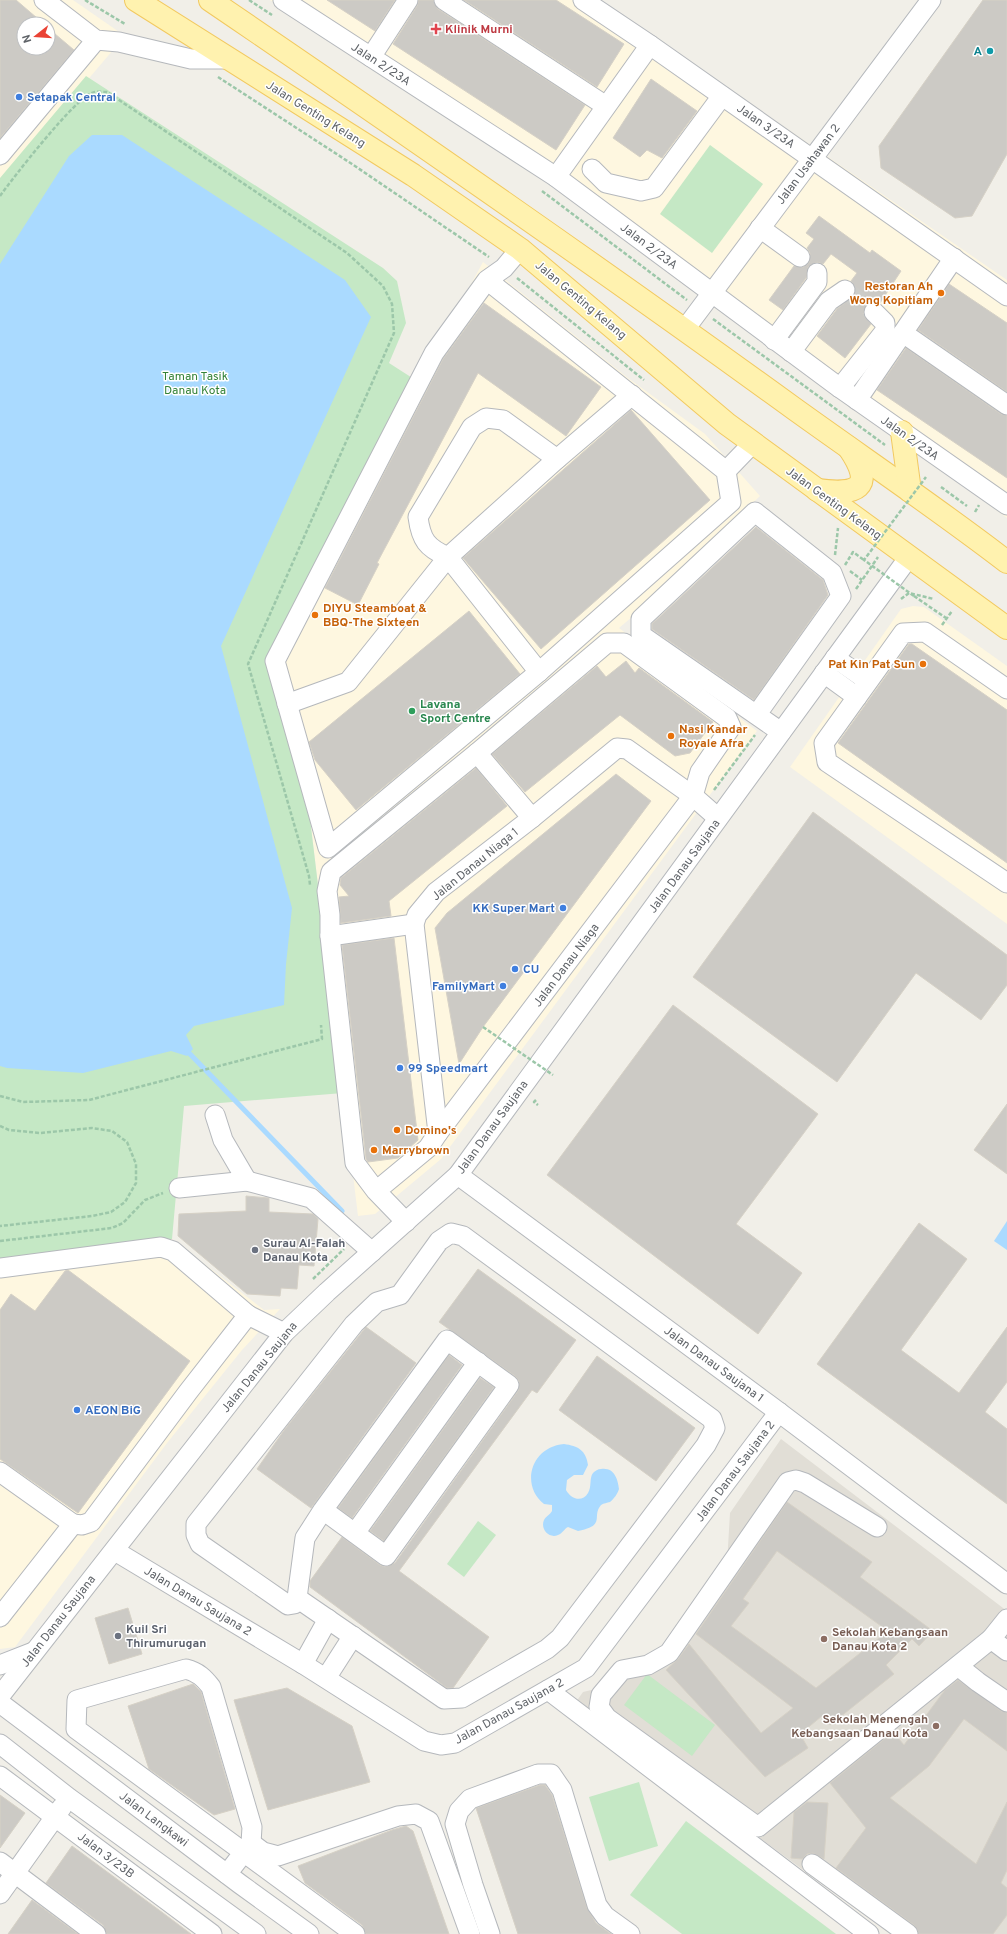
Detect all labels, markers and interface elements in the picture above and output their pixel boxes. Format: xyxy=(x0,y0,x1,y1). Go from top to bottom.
north arrow xyxy=(16,16,56,56)
place label: Klinik Murni xyxy=(445,22,513,38)
marker: Klinik Murni xyxy=(430,23,442,35)
text: N xyxy=(20,33,35,44)
street label: Jalan 2/23A xyxy=(348,40,413,90)
place label: A xyxy=(973,44,982,60)
marker: A xyxy=(985,46,995,56)
street label: Jalan Genting Kelang xyxy=(263,78,368,152)
place label: Setapak Central xyxy=(27,90,116,106)
marker: Setapak Central xyxy=(14,92,24,102)
street label: Jalan 3/23A xyxy=(733,101,798,153)
street label: Jalan Usahawan 2 xyxy=(773,121,844,208)
street label: Jalan 2/23A xyxy=(616,220,680,274)
street label: Jalan Genting Kelang xyxy=(531,258,629,344)
place label: Restoran Ah Wong Kopitiam xyxy=(849,279,933,309)
marker: Restoran Ah Wong Kopitiam xyxy=(936,288,946,298)
park label: Taman Tasik Danau Kota xyxy=(162,369,228,399)
street label: Jalan 2/23A xyxy=(877,413,942,465)
street label: Jalan Genting Kelang xyxy=(782,464,885,544)
place label: DIYU Steamboat & BBQ-The Sixteen xyxy=(323,601,427,631)
marker: DIYU Steamboat & BBQ-The Sixteen xyxy=(310,610,320,620)
place label: Pat Kin Pat Sun xyxy=(828,657,915,673)
marker: Pat Kin Pat Sun xyxy=(918,659,928,669)
place label: Lavana Sport Centre xyxy=(420,697,491,727)
marker: Lavana Sport Centre xyxy=(407,706,417,716)
place label: Nasi Kandar Royale Afra xyxy=(679,722,747,752)
marker: Nasi Kandar Royale Afra xyxy=(666,731,676,741)
street label: Jalan Danau Saujana xyxy=(645,816,724,917)
street label: Jalan Danau Niaga 1 xyxy=(429,825,523,905)
place label: KK Super Mart xyxy=(473,901,555,917)
marker: KK Super Mart xyxy=(558,903,568,913)
street label: Jalan Danau Niaga xyxy=(530,921,603,1011)
place label: CU xyxy=(523,962,539,978)
marker: CU xyxy=(510,964,520,974)
place label: FamilyMart xyxy=(432,979,495,995)
marker: FamilyMart xyxy=(498,981,508,991)
place label: 99 Speedmart xyxy=(408,1061,488,1077)
marker: 99 Speedmart xyxy=(395,1063,405,1073)
street label: Jalan Danau Saujana xyxy=(453,1077,532,1178)
place label: Domino's xyxy=(405,1123,457,1139)
marker: Domino's xyxy=(392,1125,402,1135)
place label: Marrybrown xyxy=(382,1143,450,1159)
marker: Marrybrown xyxy=(369,1145,379,1155)
place label: Surau Al-Falah Danau Kota xyxy=(263,1236,345,1266)
marker: Surau Al-Falah Danau Kota xyxy=(250,1245,260,1255)
street label: Jalan Danau Saujana xyxy=(218,1319,301,1416)
street label: Jalan Danau Saujana 1 xyxy=(660,1323,767,1406)
place label: AEON BiG xyxy=(85,1403,141,1419)
marker: AEON BiG xyxy=(72,1405,82,1415)
street label: Jalan Danau Saujana 2 xyxy=(692,1418,779,1525)
street label: Jalan Danau Saujana 2 xyxy=(141,1563,254,1640)
street label: Jalan Danau Saujana xyxy=(18,1572,100,1671)
place label: Kuil Sri Thirumurugan xyxy=(126,1622,206,1652)
place label: Sekolah Kebangsaan Danau Kota 2 xyxy=(832,1625,948,1655)
marker: Kuil Sri Thirumurugan xyxy=(113,1631,123,1641)
marker: Sekolah Kebangsaan Danau Kota 2 xyxy=(819,1634,829,1644)
street label: Jalan Danau Saujana 2 xyxy=(452,1675,567,1749)
place label: Sekolah Menengah Kebangsaan Danau Kota xyxy=(791,1712,928,1742)
marker: Sekolah Menengah Kebangsaan Danau Kota xyxy=(931,1721,941,1731)
street label: Jalan Langkawi xyxy=(116,1788,191,1851)
street label: Jalan 3/23B xyxy=(74,1829,137,1882)

